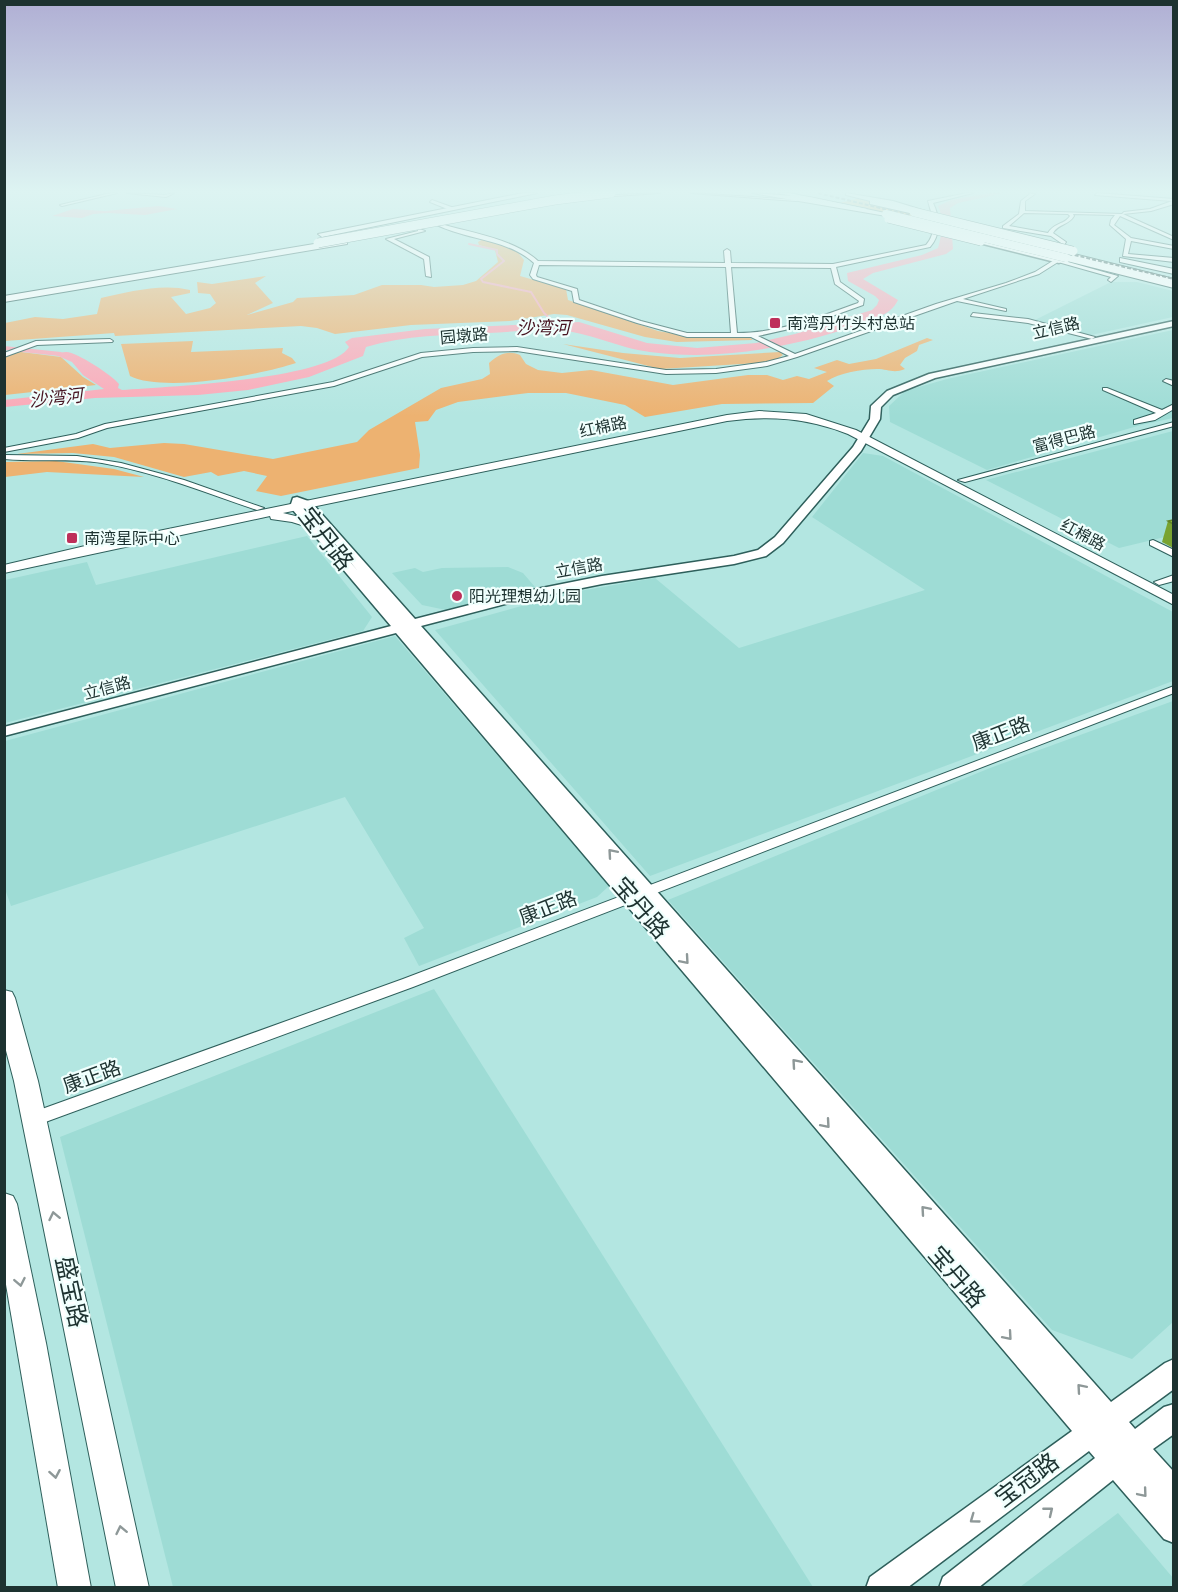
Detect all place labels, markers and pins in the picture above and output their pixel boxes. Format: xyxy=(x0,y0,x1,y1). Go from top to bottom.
place label: 南湾丹竹头村总站 xyxy=(787,314,915,333)
marker: 南湾丹竹头村总站 xyxy=(768,316,782,330)
place label: 南湾星际中心 xyxy=(84,529,180,548)
marker: 南湾星际中心 xyxy=(65,531,79,545)
place label: 阳光理想幼儿园 xyxy=(469,587,581,606)
marker: 阳光理想幼儿园 xyxy=(450,589,464,603)

